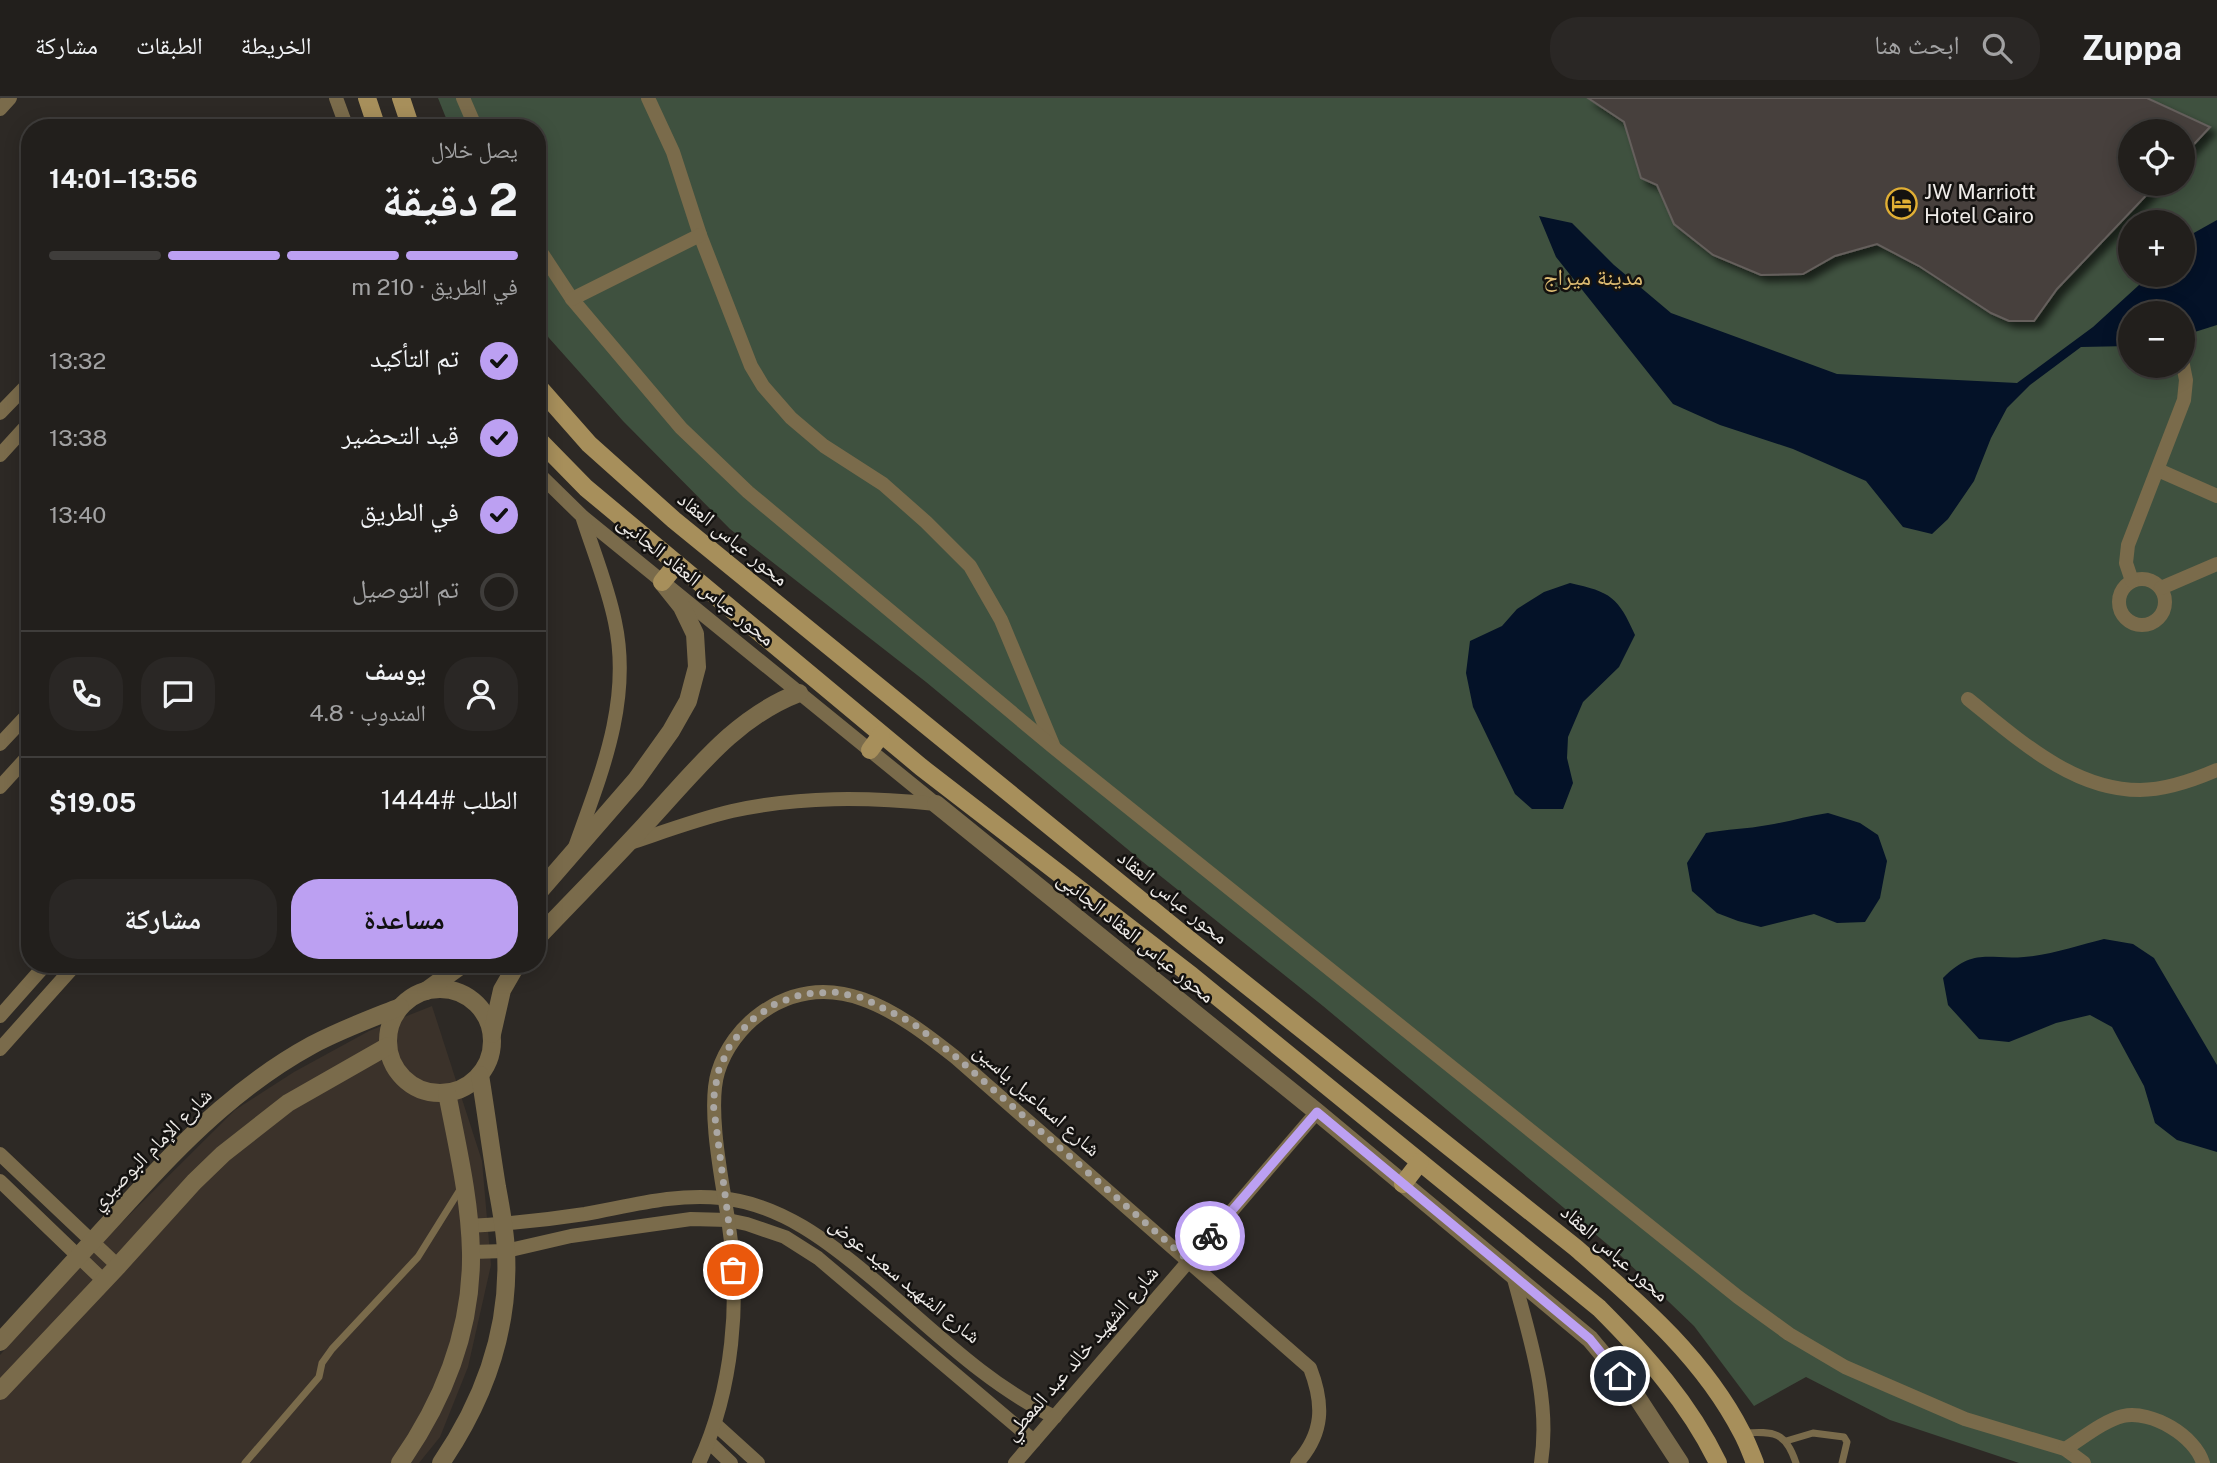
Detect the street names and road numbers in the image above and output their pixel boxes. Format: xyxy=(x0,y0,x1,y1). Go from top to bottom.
street label: محور عباس العقاد xyxy=(672,486,794,592)
street label: محور عباس العقاد الجانبى xyxy=(612,508,780,652)
street label: محور عباس العقاد xyxy=(1112,844,1234,950)
street label: محور عباس العقاد الجانبى xyxy=(1052,865,1220,1009)
street label: شارع اسماعيل ياسين xyxy=(968,1038,1106,1162)
street label: شارع الإمام البوصيري xyxy=(84,1082,220,1218)
street label: محور عباس العقاد xyxy=(1555,1199,1675,1307)
street label: شارع الشهيد سعيد عوض xyxy=(824,1211,986,1349)
street label: شارع الشهيد خالد عبد المعطي xyxy=(998,1260,1167,1448)

